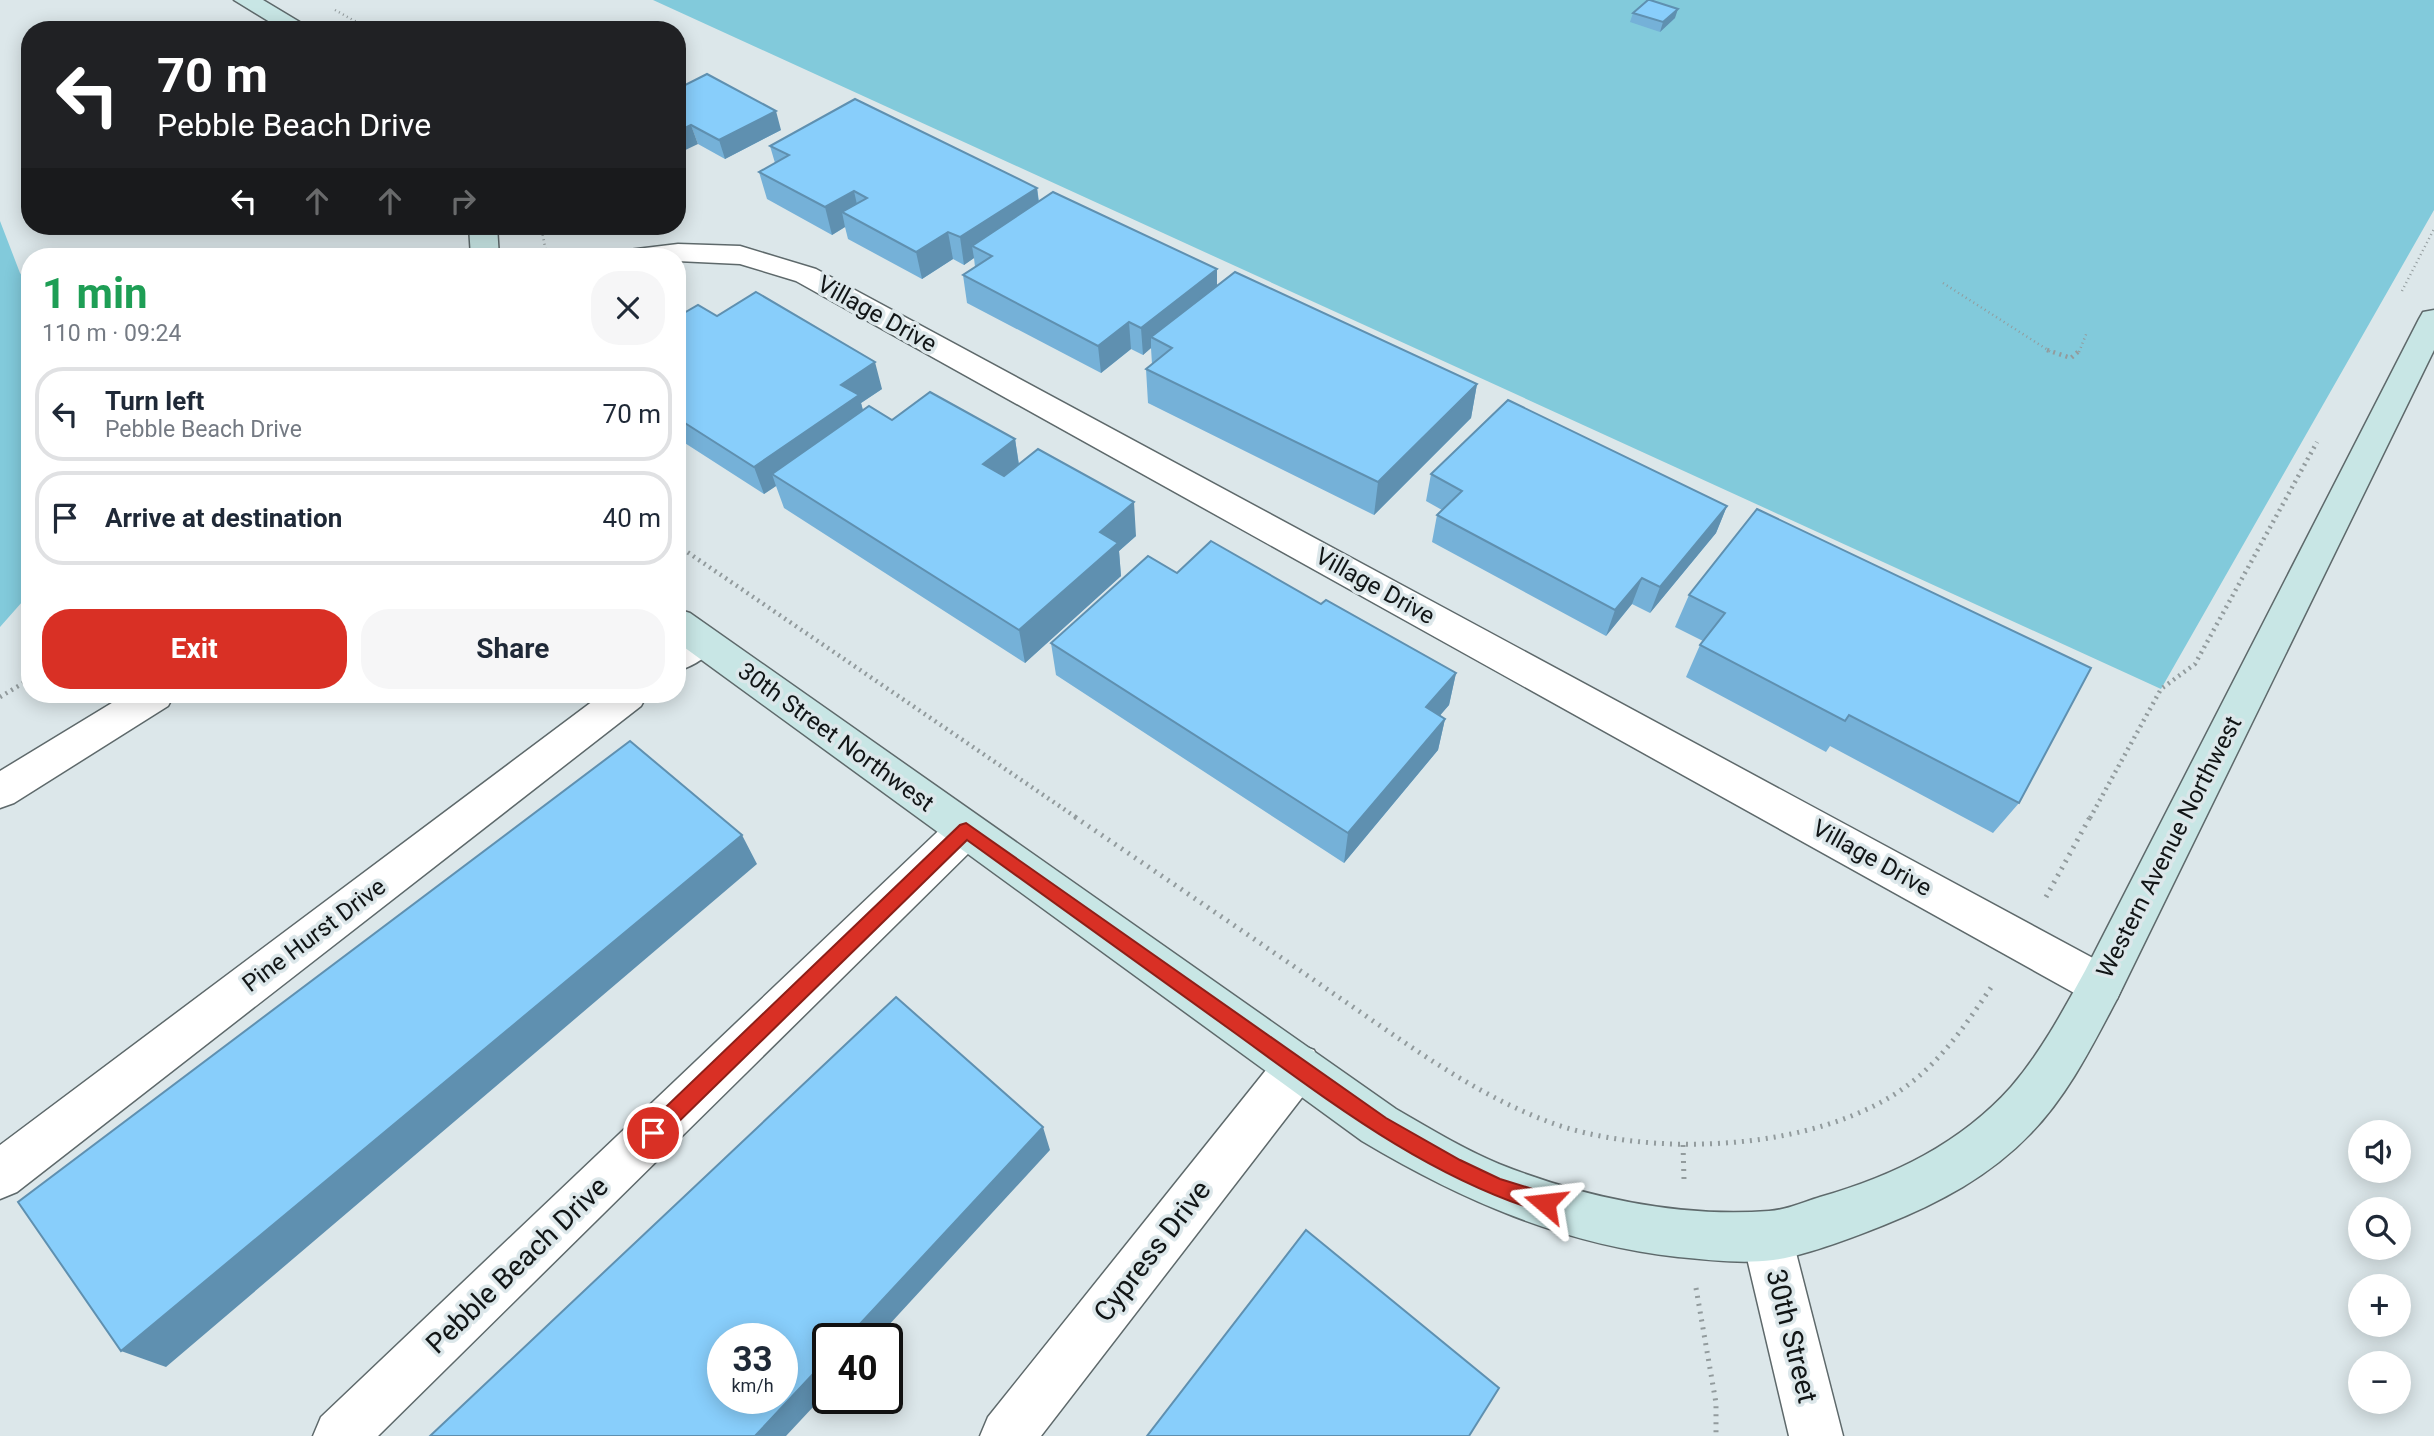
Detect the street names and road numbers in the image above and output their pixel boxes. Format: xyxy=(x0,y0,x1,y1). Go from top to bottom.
street label: Village Drive xyxy=(813,270,941,358)
street label: Village Drive xyxy=(1311,542,1439,630)
street label: 30th Street Northwest xyxy=(733,657,939,817)
street label: Western Avenue Northwest xyxy=(2091,711,2247,983)
street label: Village Drive xyxy=(1808,814,1936,902)
street label: Pine Hurst Drive xyxy=(237,872,391,998)
street label: Pebble Beach Drive xyxy=(419,1170,615,1360)
street label: Cypress Drive xyxy=(1087,1174,1217,1328)
street label: 30th Street xyxy=(1759,1266,1825,1406)

